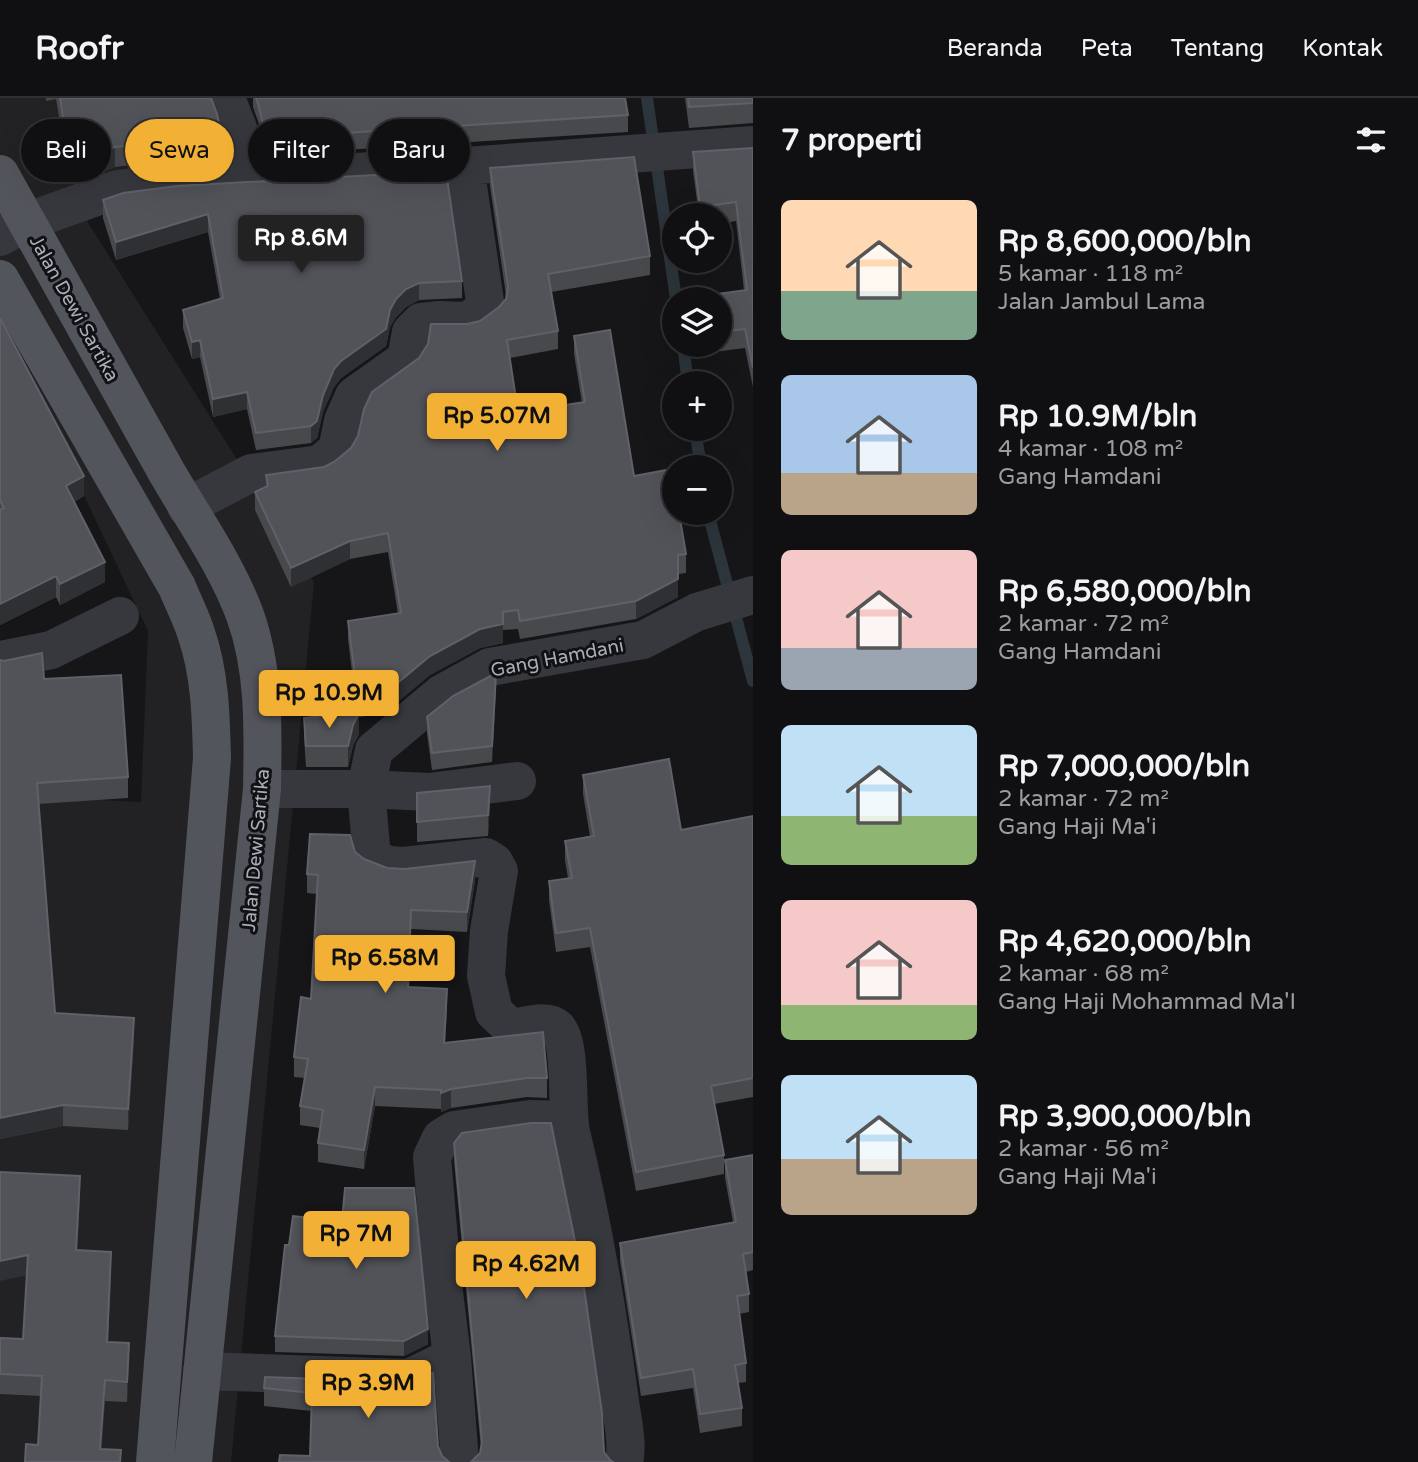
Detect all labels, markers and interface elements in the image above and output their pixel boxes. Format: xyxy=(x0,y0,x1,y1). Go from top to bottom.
text: Roofr xyxy=(35,29,124,68)
text: Beranda xyxy=(947,34,1043,63)
text: Peta xyxy=(1081,34,1133,63)
text: Tentang xyxy=(1171,34,1264,63)
text: Kontak xyxy=(1302,34,1383,63)
chip: Beli xyxy=(21,119,111,182)
chip: Sewa xyxy=(125,119,234,182)
chip: Filter xyxy=(248,119,354,182)
chip: Baru xyxy=(368,119,470,182)
icon: filters xyxy=(1352,121,1390,159)
text: 7 properti xyxy=(781,122,922,159)
map controls xyxy=(662,203,732,525)
button: locate xyxy=(662,203,732,273)
pin: Rp 8.6M xyxy=(236,216,366,275)
text: Rp 8,600,000/bln xyxy=(998,223,1252,260)
text: Rp 8.6M xyxy=(254,224,348,252)
icon: home xyxy=(837,228,921,312)
street label: Jalan Dewi Sartika xyxy=(25,232,123,385)
text: 5 kamar · 118 m² xyxy=(998,260,1183,288)
button: layers xyxy=(662,287,732,357)
text: Jalan Jambul Lama xyxy=(998,288,1205,316)
button: + xyxy=(662,371,732,441)
pin: Rp 5.07M xyxy=(425,394,569,453)
text: Rp 10.9M/bln xyxy=(998,398,1197,435)
text: Rp 5.07M xyxy=(443,402,551,430)
icon: home xyxy=(837,403,921,487)
text: 4 kamar · 108 m² xyxy=(998,435,1183,463)
button: − xyxy=(662,455,732,525)
text: Gang Hamdani xyxy=(998,463,1161,491)
text: Rp 6,580,000/bln xyxy=(998,573,1252,610)
icon: home xyxy=(837,578,921,662)
text: 2 kamar · 72 m² xyxy=(998,610,1169,638)
street label: Gang Hamdani xyxy=(489,634,626,682)
text: Gang Hamdani xyxy=(998,638,1161,666)
pin: Rp 10.9M xyxy=(257,670,401,730)
text: Rp 10.9M xyxy=(275,679,383,707)
text: Rp 7,000,000/bln xyxy=(998,748,1250,785)
icon: home xyxy=(837,753,921,837)
street label: Jalan Dewi Sartika xyxy=(238,768,274,932)
text: 2 kamar · 72 m² xyxy=(998,785,1169,813)
text: Gang Haji Ma'i xyxy=(998,813,1157,841)
text: Rp 4,620,000/bln xyxy=(998,923,1252,960)
icon: home xyxy=(837,928,921,1012)
pin: Rp 6.58M xyxy=(313,936,457,995)
text: Rp 6.58M xyxy=(331,944,439,972)
text: 2 kamar · 68 m² xyxy=(998,960,1169,988)
text: Gang Haji Mohammad Ma'I xyxy=(998,988,1296,1016)
text: Rp 3,900,000/bln xyxy=(998,1098,1252,1135)
icon: home xyxy=(837,1103,921,1187)
text: 2 kamar · 56 m² xyxy=(998,1135,1169,1163)
text: Gang Haji Ma'i xyxy=(998,1163,1157,1191)
pin: Rp 7M xyxy=(307,1212,405,1271)
text: Rp 7M xyxy=(319,1220,393,1248)
pin: Rp 4.62M xyxy=(454,1242,598,1301)
text: Rp 4.62M xyxy=(472,1250,580,1278)
pin: Rp 3.9M xyxy=(303,1360,433,1420)
text: Rp 3.9M xyxy=(321,1369,415,1397)

